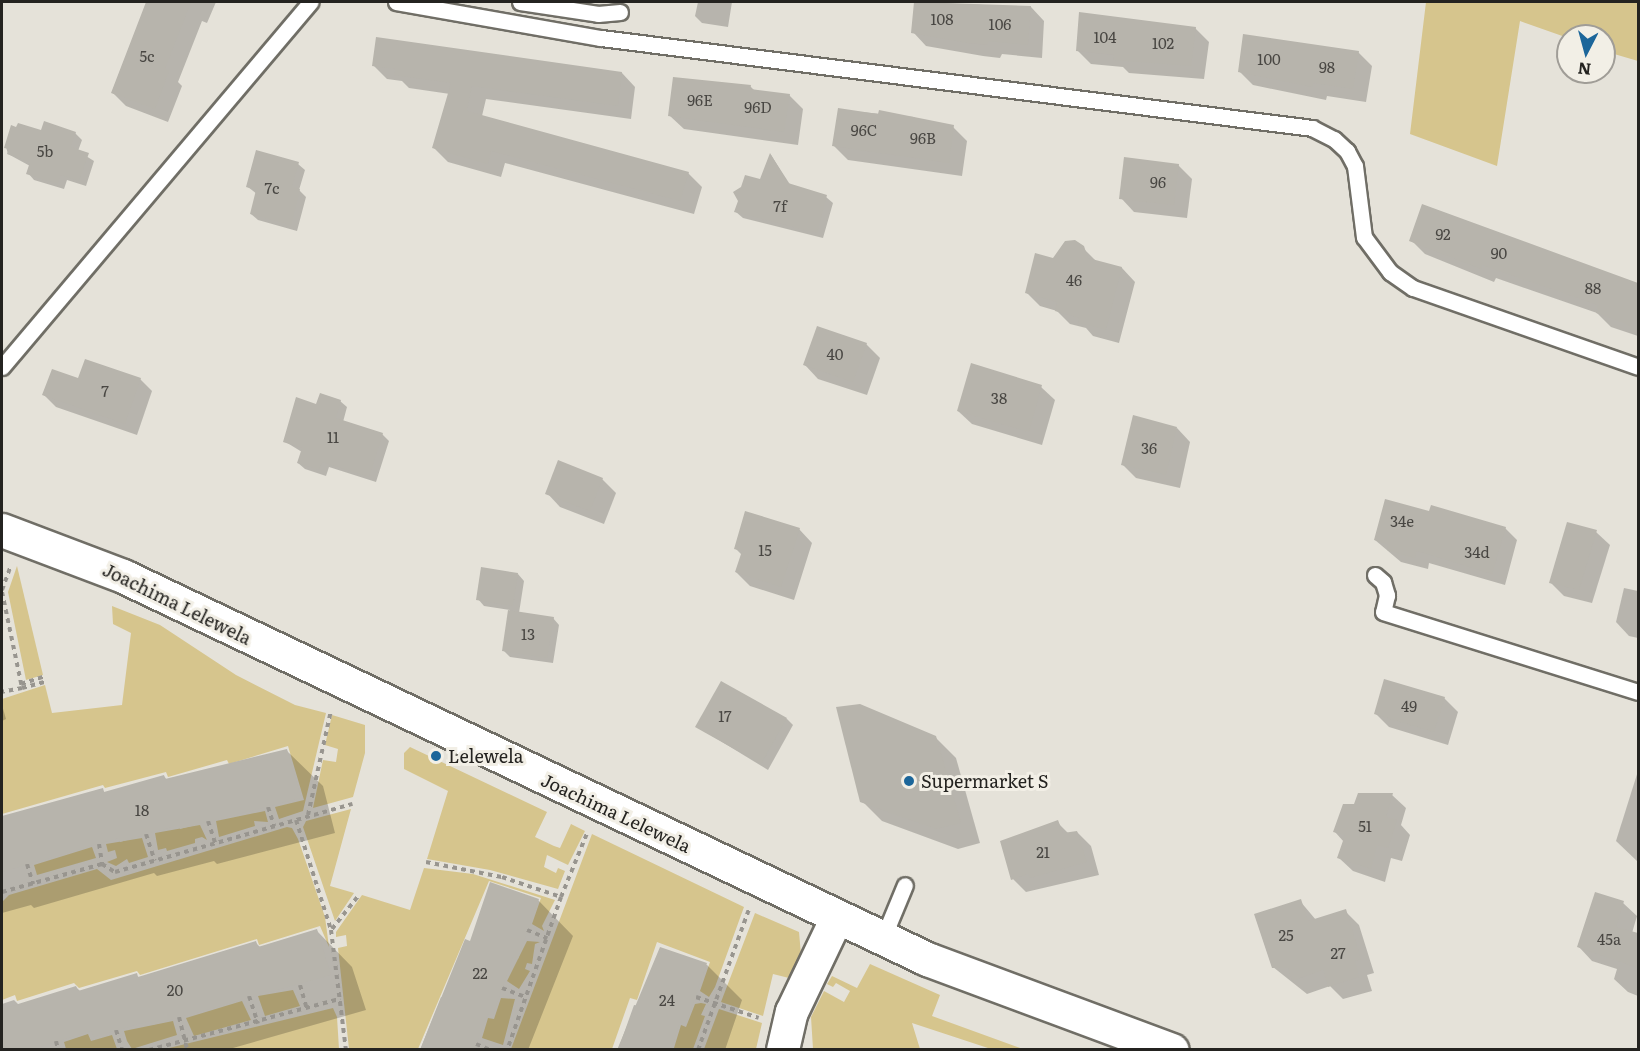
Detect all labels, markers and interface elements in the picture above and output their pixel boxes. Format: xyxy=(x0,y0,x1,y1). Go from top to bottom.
house number: 108 xyxy=(930,10,954,28)
house number: 106 xyxy=(989,15,1011,33)
north arrow xyxy=(1556,24,1616,84)
house number: 104 xyxy=(1093,28,1117,46)
house number: 102 xyxy=(1152,34,1174,52)
house number: 5c xyxy=(139,47,155,65)
house number: 100 xyxy=(1257,50,1281,68)
text: N xyxy=(1576,57,1592,83)
house number: 98 xyxy=(1319,58,1335,76)
house number: 96E xyxy=(687,91,713,109)
house number: 96D xyxy=(744,98,772,116)
house number: 96C xyxy=(851,121,877,139)
house number: 96B xyxy=(910,129,936,147)
house number: 5b xyxy=(37,142,53,160)
house number: 96 xyxy=(1150,173,1166,191)
house number: 7c xyxy=(264,179,280,197)
house number: 7f xyxy=(773,197,787,215)
house number: 92 xyxy=(1435,225,1451,243)
house number: 90 xyxy=(1491,244,1507,262)
house number: 46 xyxy=(1066,271,1082,289)
house number: 88 xyxy=(1585,279,1601,297)
house number: 40 xyxy=(827,345,843,363)
house number: 7 xyxy=(101,382,109,400)
house number: 38 xyxy=(991,389,1007,407)
house number: 11 xyxy=(327,428,339,446)
house number: 36 xyxy=(1141,439,1157,457)
house number: 34e xyxy=(1390,512,1414,530)
house number: 15 xyxy=(758,541,772,559)
house number: 34d xyxy=(1464,543,1490,561)
street label: Joachima Lelewela xyxy=(99,559,255,649)
house number: 13 xyxy=(521,625,535,643)
house number: 49 xyxy=(1401,697,1417,715)
house number: 17 xyxy=(718,707,732,725)
place label: Lelewela xyxy=(448,745,524,767)
marker: Lelewela xyxy=(429,749,443,763)
street label: Joachima Lelewela xyxy=(538,769,694,857)
place label: Supermarket S xyxy=(921,770,1048,792)
marker: Supermarket S xyxy=(902,774,916,788)
house number: 18 xyxy=(135,801,149,819)
house number: 51 xyxy=(1358,817,1372,835)
house number: 21 xyxy=(1036,843,1050,861)
house number: 25 xyxy=(1278,926,1294,944)
house number: 45a xyxy=(1597,930,1621,948)
house number: 27 xyxy=(1330,944,1346,962)
house number: 22 xyxy=(472,964,488,982)
house number: 20 xyxy=(167,981,183,999)
house number: 24 xyxy=(659,991,675,1009)

